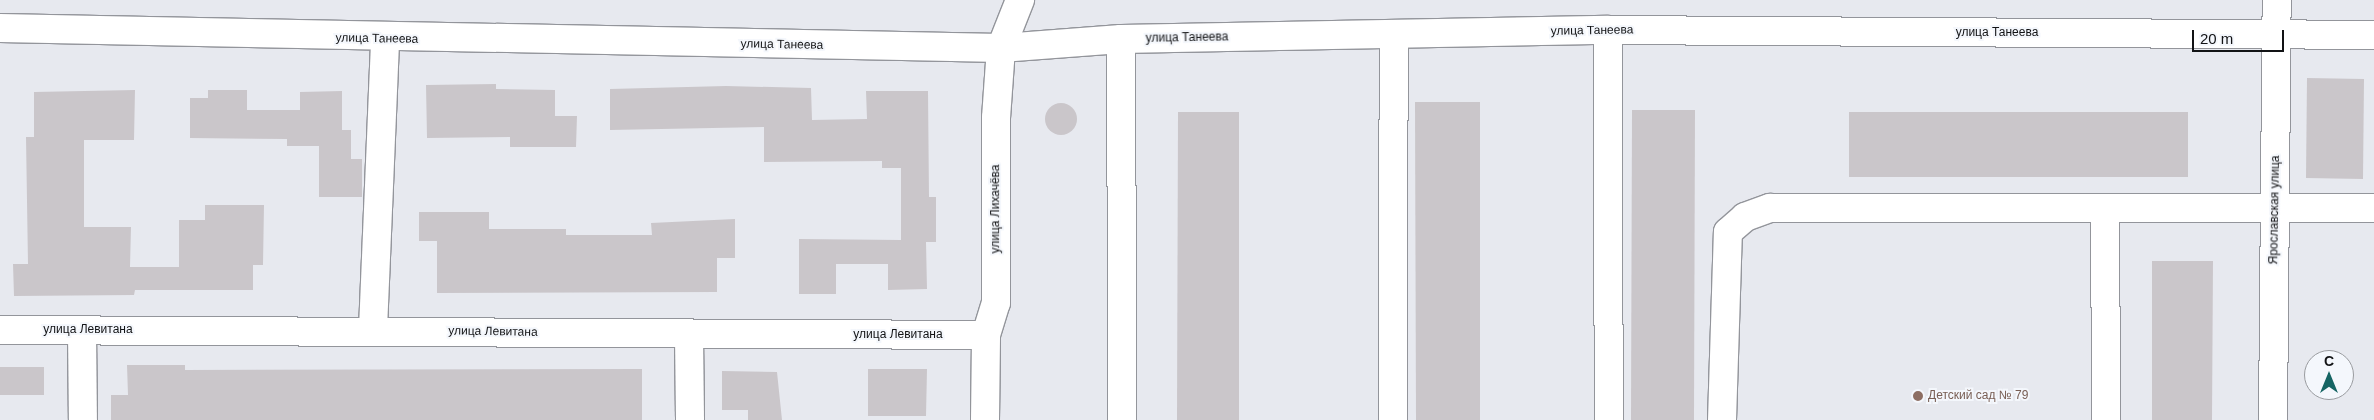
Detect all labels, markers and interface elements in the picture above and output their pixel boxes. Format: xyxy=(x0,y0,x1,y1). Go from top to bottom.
scale bar xyxy=(2194,20,2286,52)
street label: улица Танеева xyxy=(1551,23,1633,39)
street label: улица Танеева xyxy=(1956,26,2038,40)
street label: улица Танеева xyxy=(1146,30,1228,46)
text: 20 m xyxy=(2200,30,2233,47)
street label: улица Танеева xyxy=(336,31,418,47)
street label: улица Танеева xyxy=(741,37,823,53)
street label: Ярославская улица xyxy=(2267,155,2283,265)
street label: улица Лихачёва xyxy=(989,164,1003,254)
street label: улица Левитана xyxy=(43,323,133,337)
street label: улица Левитана xyxy=(448,324,538,340)
street label: улица Левитана xyxy=(853,328,943,342)
north arrow xyxy=(2304,350,2354,400)
text: С xyxy=(2324,353,2334,369)
place label: Детский сад № 79 xyxy=(1928,389,2028,403)
marker: Детский сад № 79 xyxy=(1912,390,1924,402)

